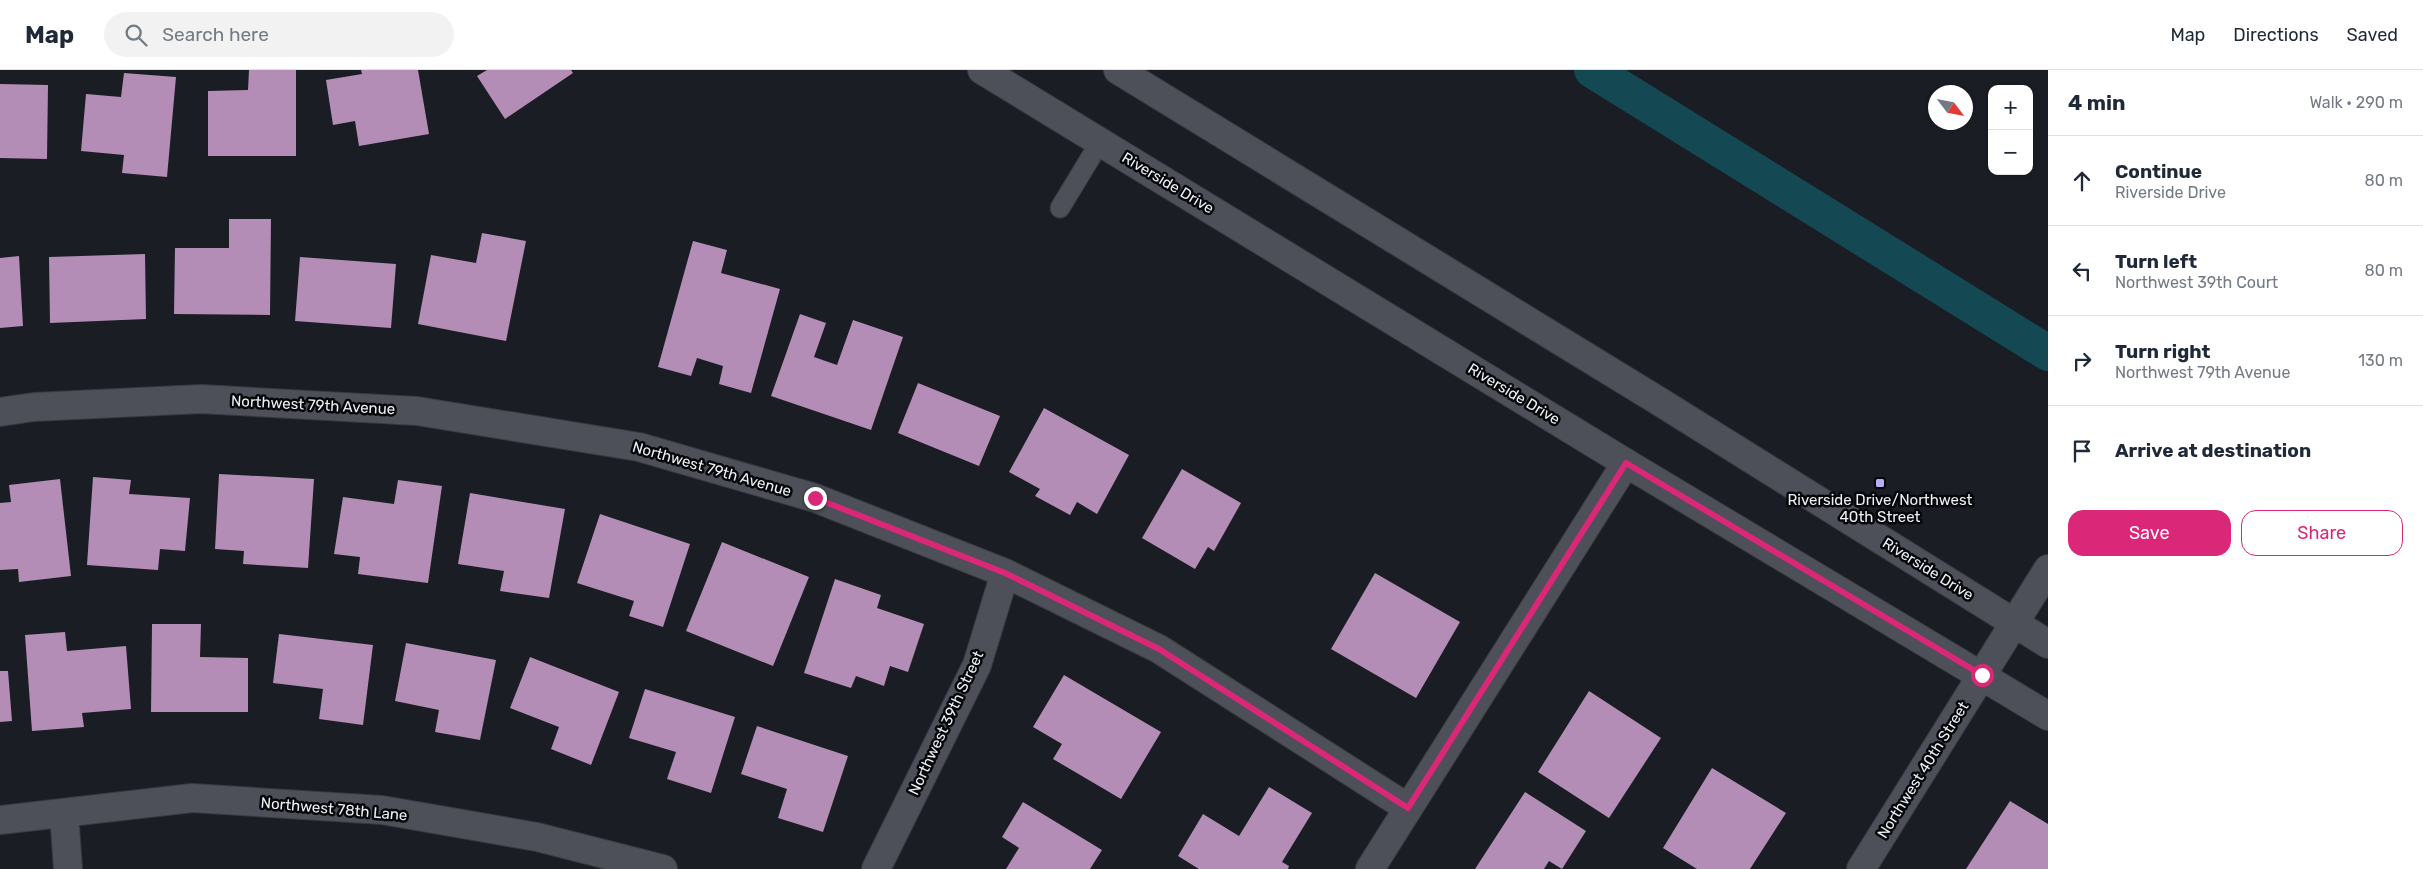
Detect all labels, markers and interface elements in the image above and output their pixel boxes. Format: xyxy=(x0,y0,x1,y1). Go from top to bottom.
search box xyxy=(104,12,454,57)
text: Map xyxy=(25,21,74,49)
icon: search xyxy=(122,21,150,49)
text: Search here xyxy=(162,23,269,46)
text: Map xyxy=(2170,24,2205,46)
text: Directions xyxy=(2233,24,2319,46)
text: Saved xyxy=(2347,24,2398,46)
north arrow xyxy=(1928,85,1973,130)
map controls xyxy=(1988,85,2033,175)
button: + xyxy=(1988,85,2033,130)
text: 4 min xyxy=(2068,90,2126,115)
text: Walk · 290 m xyxy=(2309,93,2403,112)
button: − xyxy=(1988,130,2033,175)
street label: Riverside Drive xyxy=(1119,149,1217,217)
text: Continue xyxy=(2115,160,2202,183)
icon: ahead xyxy=(2068,167,2096,195)
text: 80 m xyxy=(2365,171,2403,190)
text: Riverside Drive xyxy=(2115,183,2226,202)
text: Turn left xyxy=(2115,250,2197,273)
icon: left xyxy=(2068,257,2096,285)
text: 80 m xyxy=(2365,261,2403,280)
text: Northwest 39th Court xyxy=(2115,273,2278,292)
text: Turn right xyxy=(2115,340,2210,363)
icon: right xyxy=(2068,347,2096,375)
text: 130 m xyxy=(2358,351,2403,370)
street label: Riverside Drive xyxy=(1465,360,1563,428)
text: Northwest 79th Avenue xyxy=(2115,363,2290,382)
street label: Northwest 79th Avenue xyxy=(230,392,396,418)
icon: arrive xyxy=(2068,437,2096,465)
street label: Northwest 79th Avenue xyxy=(630,438,794,500)
text: Arrive at destination xyxy=(2115,439,2311,462)
marker: Riverside Drive/Northwest 40th Street xyxy=(1874,477,1886,489)
route end xyxy=(804,487,827,510)
place label: Riverside Drive/Northwest 40th Street xyxy=(1788,491,1973,526)
button: Save xyxy=(2068,510,2231,556)
button: Share xyxy=(2241,510,2403,556)
street label: Riverside Drive xyxy=(1879,534,1977,604)
street label: Northwest 39th Street xyxy=(905,648,987,798)
route start xyxy=(1971,664,1994,687)
street label: Northwest 40th Street xyxy=(1874,698,1973,842)
street label: Northwest 78th Lane xyxy=(260,794,408,824)

